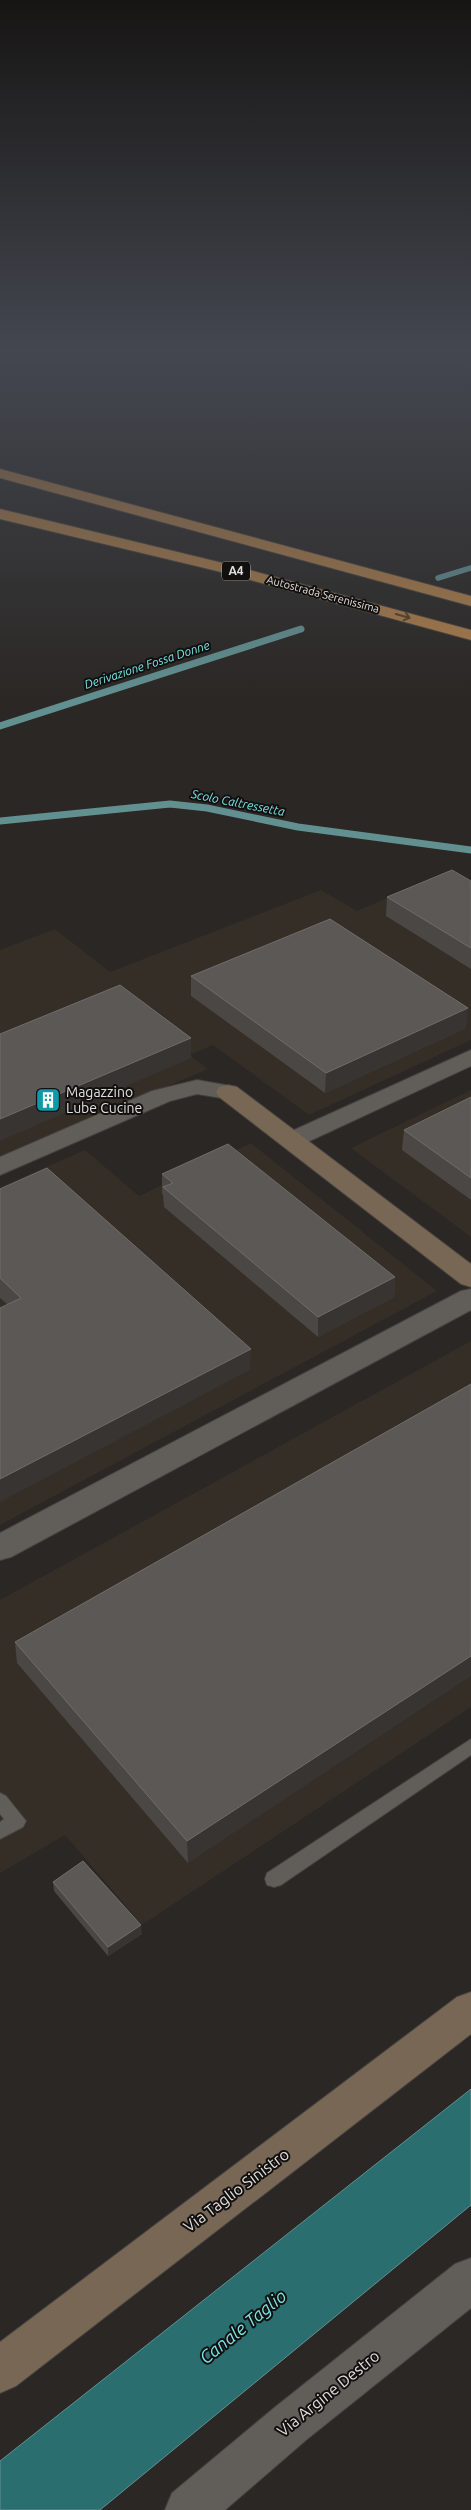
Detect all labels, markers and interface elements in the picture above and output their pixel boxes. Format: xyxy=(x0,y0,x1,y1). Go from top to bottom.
road number: A4 xyxy=(222,562,250,580)
street label: Autostrada Serenissima xyxy=(265,573,381,615)
one-way arrow xyxy=(395,611,411,621)
water label: Derivazione Fossa Donne xyxy=(83,638,211,691)
water label: Scolo Caltressetta xyxy=(189,787,286,818)
place label: Magazzino Lube Cucine xyxy=(66,1084,142,1116)
building icon: Magazzino Lube Cucine xyxy=(35,1087,61,1113)
street label: Via Taglio Sinistro xyxy=(180,2145,292,2235)
water label: Canale Taglio xyxy=(195,2285,290,2367)
street label: Via Argine Destro xyxy=(273,2346,383,2440)

